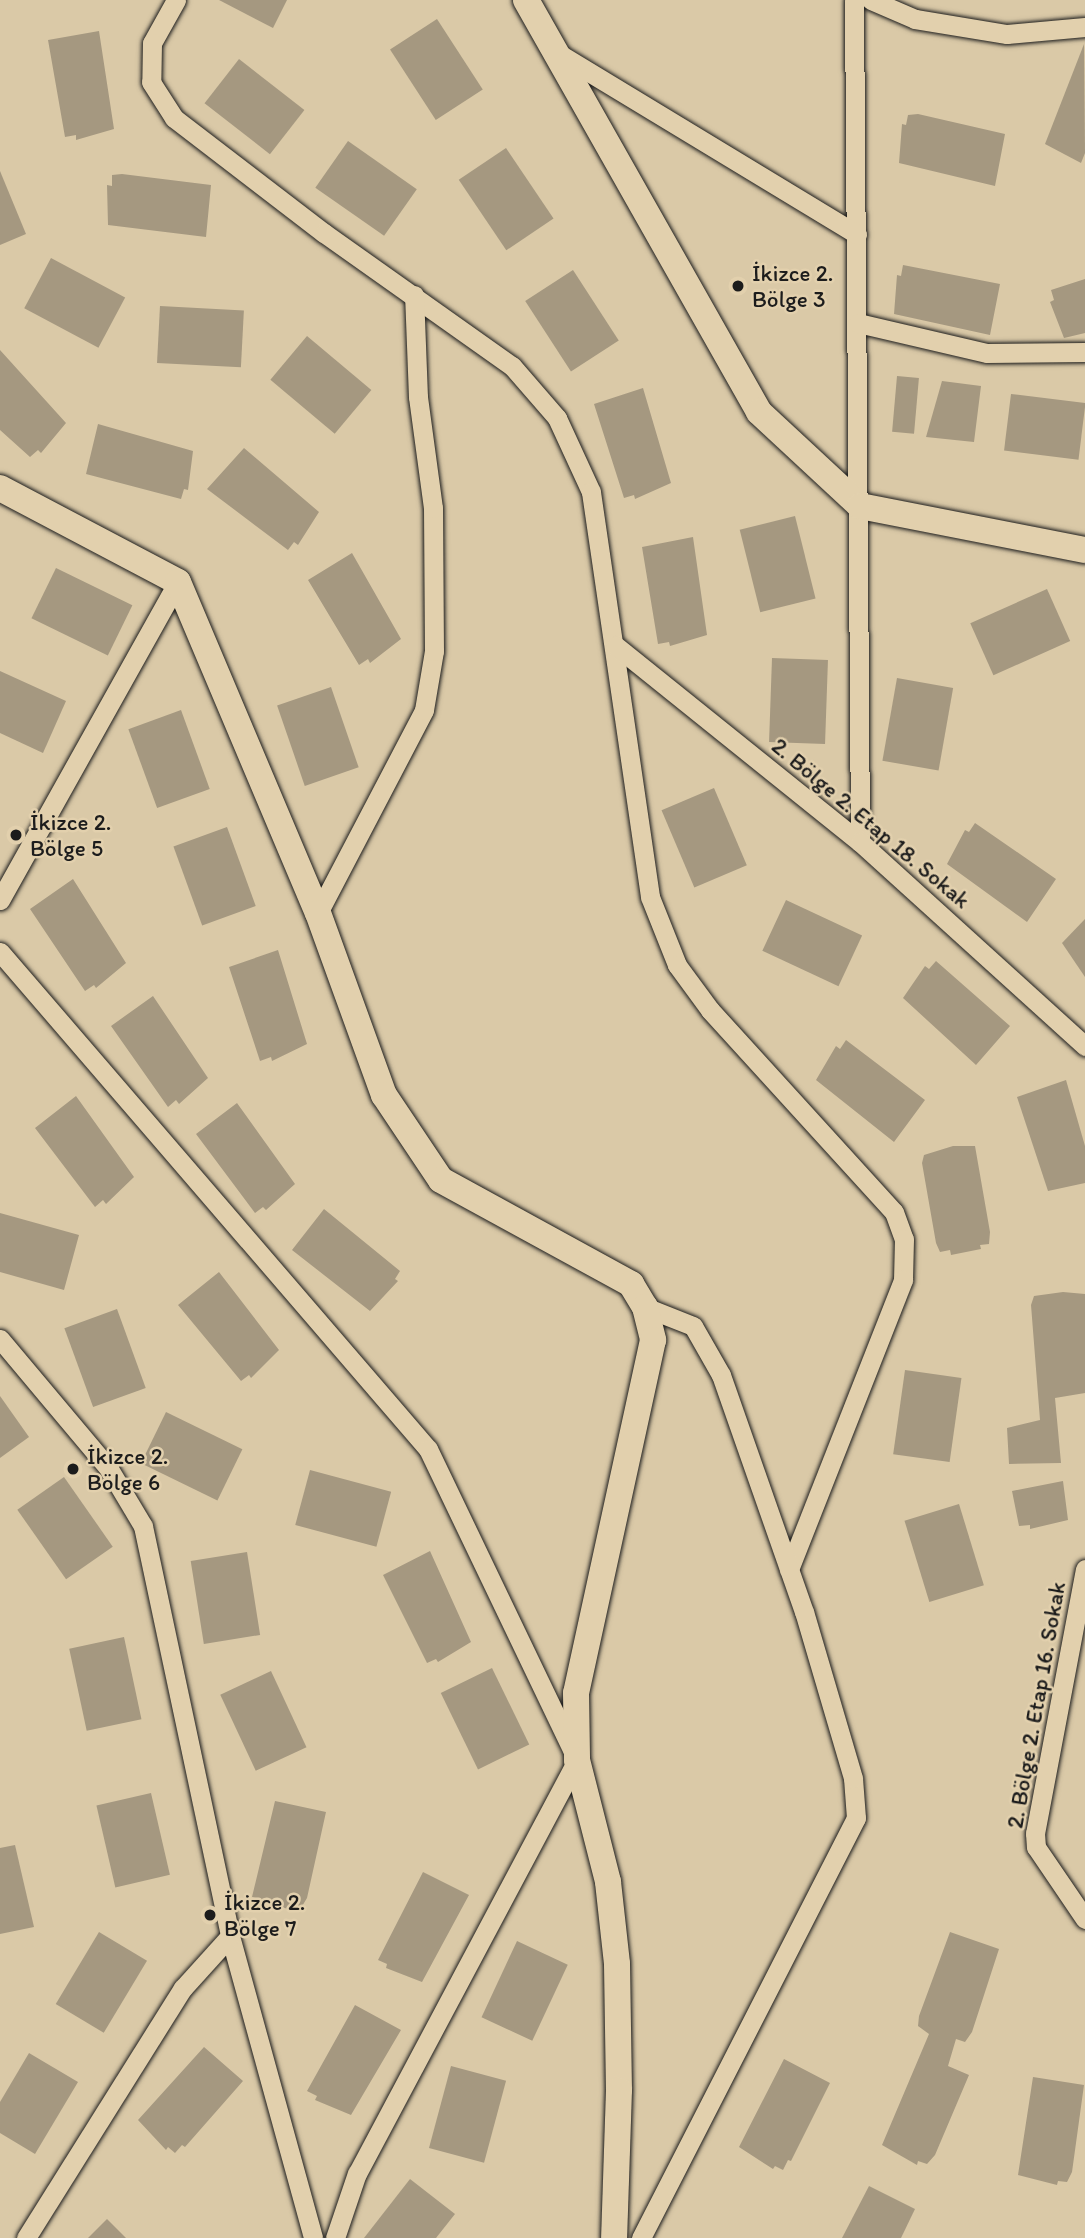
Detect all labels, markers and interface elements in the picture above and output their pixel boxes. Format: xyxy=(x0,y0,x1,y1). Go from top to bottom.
place label: İkizce 2. Bölge 3 xyxy=(752,259,833,313)
marker: İkizce 2. Bölge 3 xyxy=(730,278,746,294)
street label: 2. Bölge 2. Etap 18. Sokak xyxy=(766,732,976,914)
place label: İkizce 2. Bölge 5 xyxy=(30,808,111,862)
marker: İkizce 2. Bölge 5 xyxy=(8,827,24,843)
place label: İkizce 2. Bölge 6 xyxy=(87,1442,168,1496)
marker: İkizce 2. Bölge 6 xyxy=(65,1461,81,1477)
street label: 2. Bölge 2. Etap 16. Sokak xyxy=(1001,1580,1071,1830)
place label: İkizce 2. Bölge 7 xyxy=(224,1888,305,1942)
marker: İkizce 2. Bölge 7 xyxy=(202,1907,218,1923)

